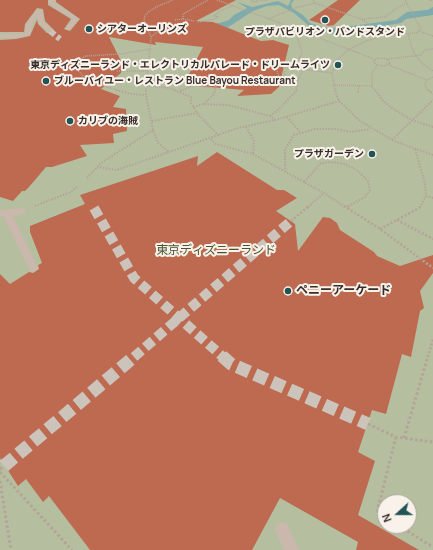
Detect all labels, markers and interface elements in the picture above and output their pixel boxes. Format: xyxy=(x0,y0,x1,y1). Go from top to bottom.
marker: プラザパビリオン・バンドスタンド xyxy=(320,15,330,25)
place label: シアターオーリンズ xyxy=(97,23,187,35)
marker: シアターオーリンズ xyxy=(84,24,94,34)
place label: プラザパビリオン・バンドスタンド xyxy=(245,26,405,38)
place label: 東京ディズニーランド・エレクトリカルパレード・ドリームライツ xyxy=(30,59,330,71)
marker: 東京ディズニーランド・エレクトリカルパレード・ドリームライツ xyxy=(333,60,343,70)
place label: ブルーバイユー・レストラン Blue Bayou Restaurant xyxy=(54,75,296,87)
marker: ブルーバイユー・レストラン Blue Bayou Restaurant xyxy=(41,76,51,86)
place label: カリブの海賊 xyxy=(78,115,138,127)
marker: カリブの海賊 xyxy=(65,116,75,126)
place label: プラザガーデン xyxy=(294,148,364,160)
marker: プラザガーデン xyxy=(367,149,377,159)
park label: 東京ディズニーランド xyxy=(156,244,276,258)
place label: ペニーアーケード xyxy=(296,284,391,298)
marker: ペニーアーケード xyxy=(283,286,293,296)
north arrow xyxy=(377,494,417,534)
text: N xyxy=(378,512,395,524)

